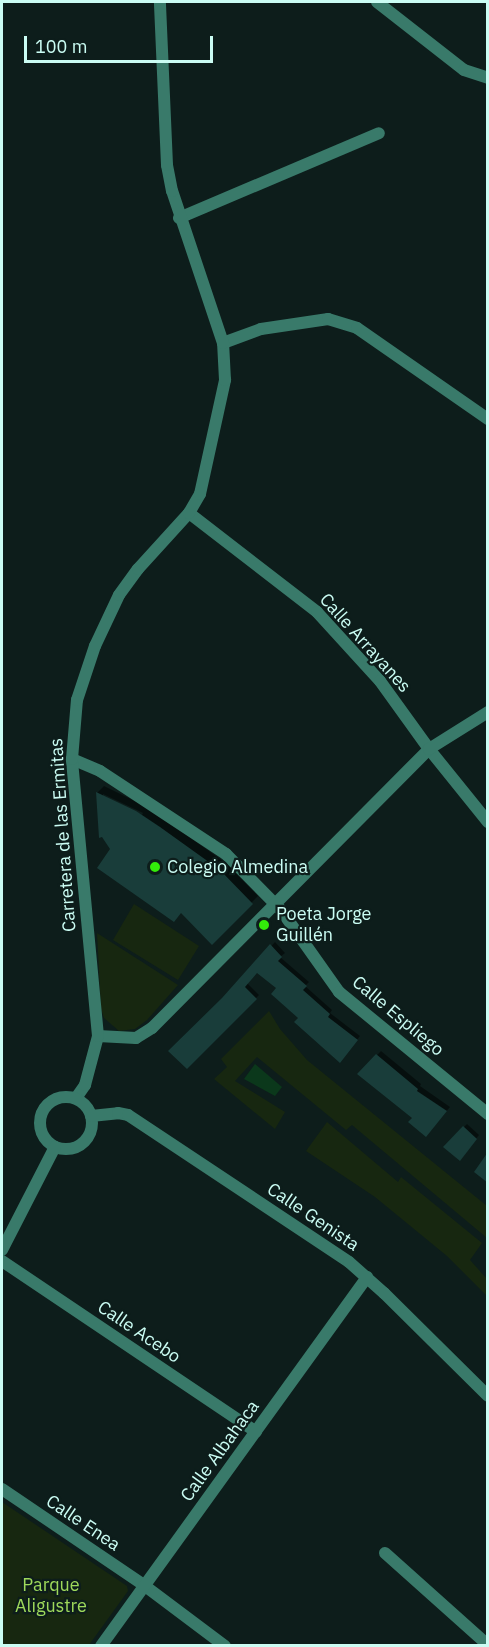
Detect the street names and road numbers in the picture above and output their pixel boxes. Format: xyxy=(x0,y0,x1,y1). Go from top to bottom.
street label: Calle Arrayanes xyxy=(315,589,415,697)
street label: Carretera de las Ermitas xyxy=(45,737,81,933)
street label: Calle Espliego xyxy=(348,971,448,1061)
street label: Calle Genista xyxy=(263,1178,363,1256)
street label: Calle Acebo xyxy=(93,1296,185,1368)
street label: Calle Albahaca xyxy=(176,1396,264,1506)
street label: Calle Enea xyxy=(42,1490,124,1556)

